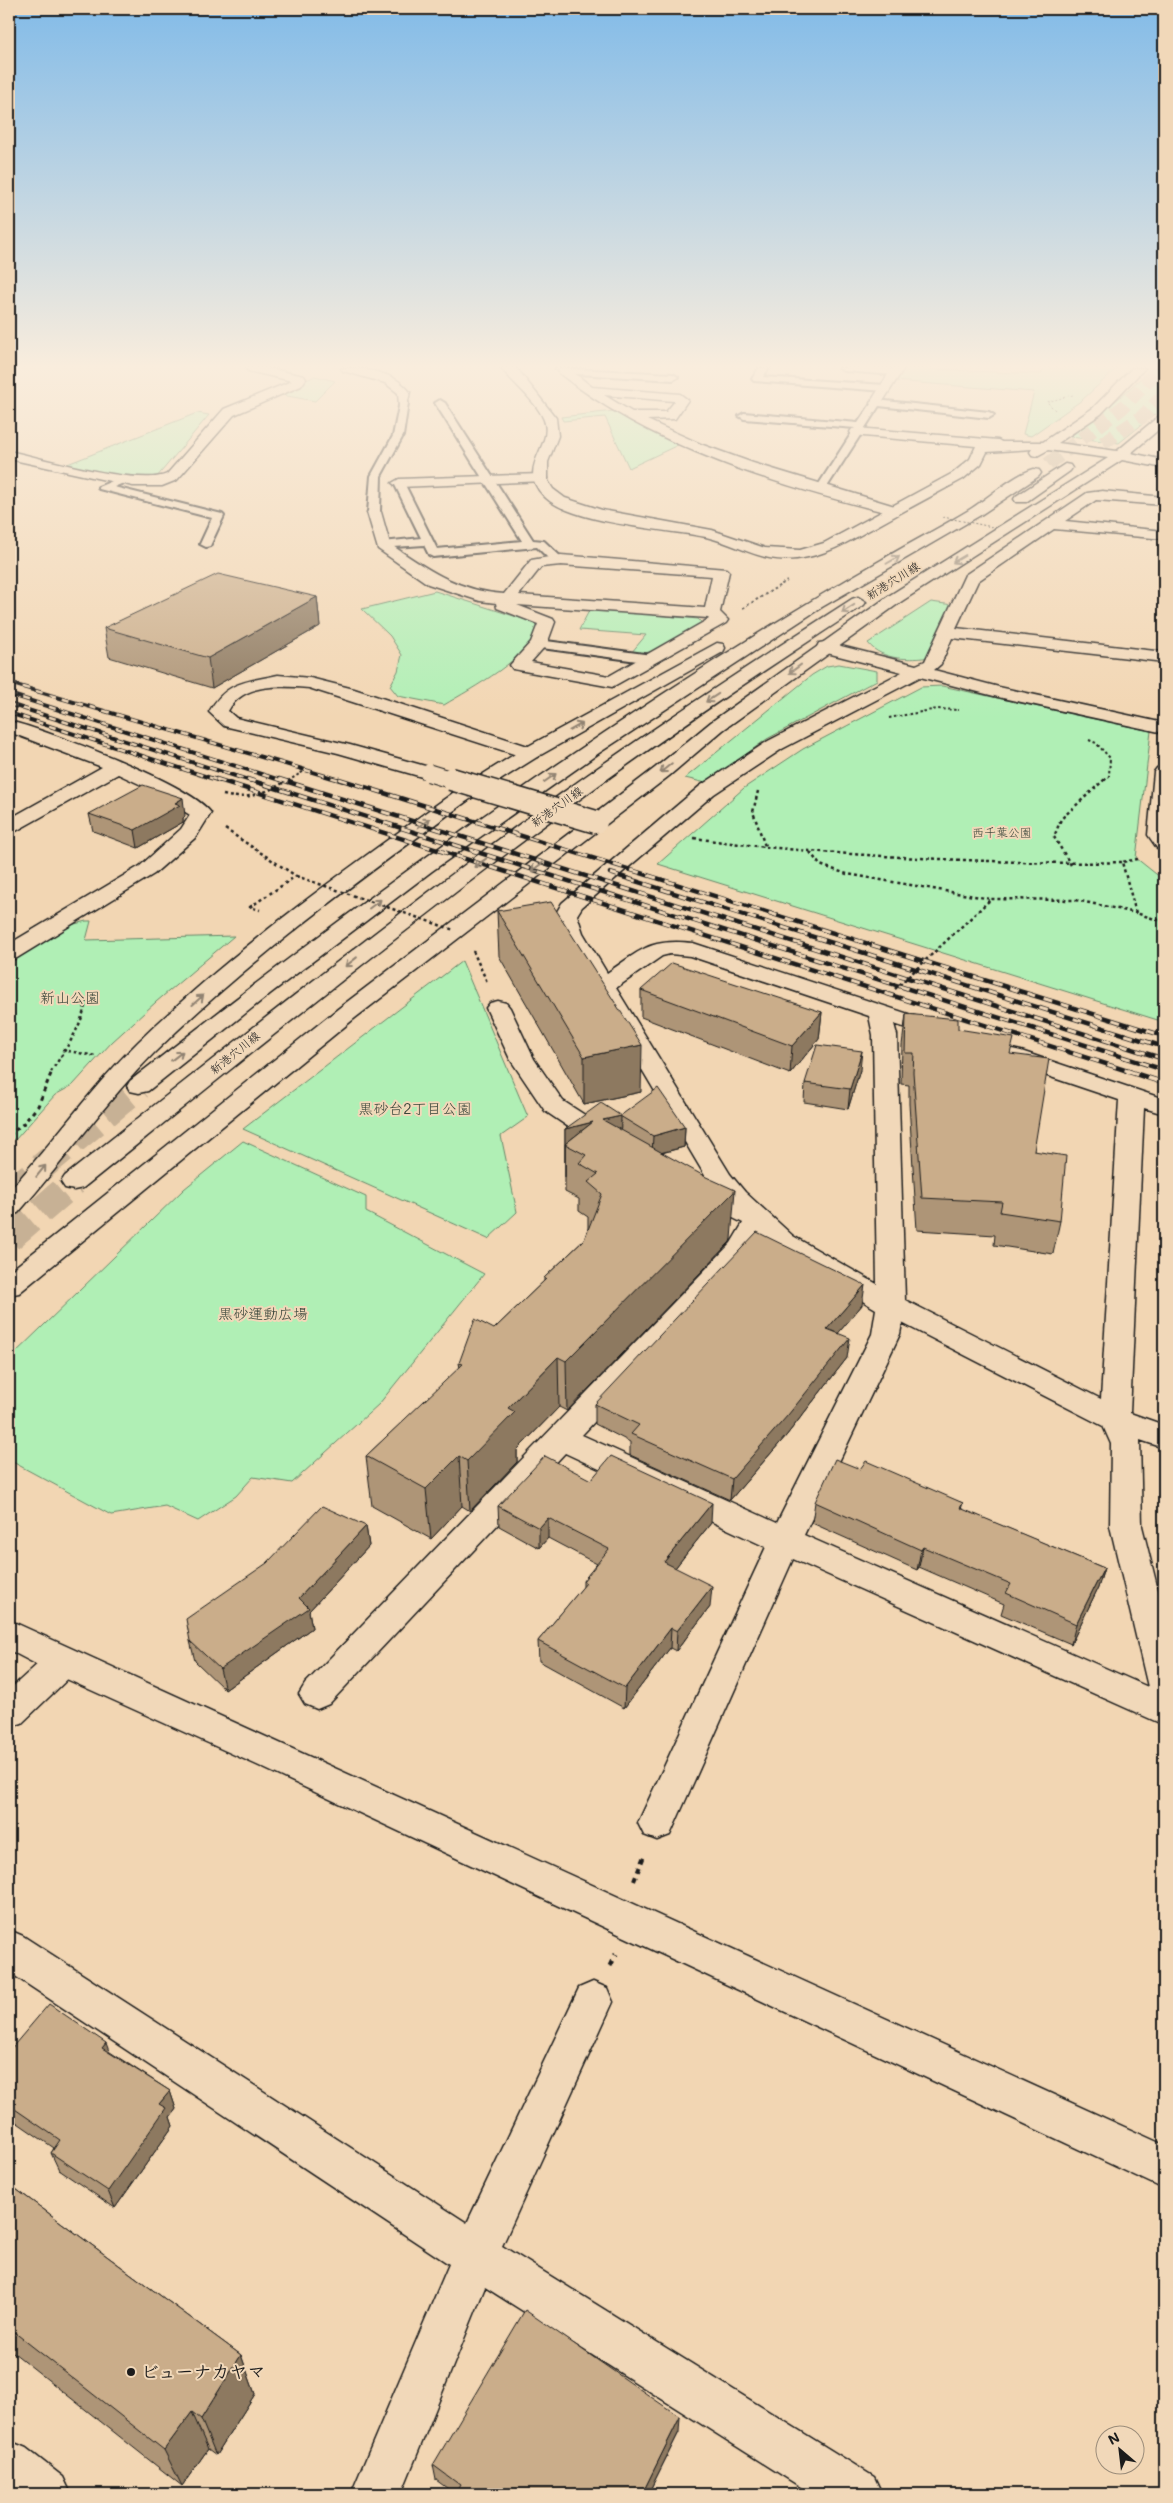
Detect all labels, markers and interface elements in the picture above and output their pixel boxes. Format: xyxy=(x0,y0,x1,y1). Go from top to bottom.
one-way arrow xyxy=(886,554,900,564)
one-way arrow xyxy=(953,555,967,565)
street label: 新港穴川線 xyxy=(863,557,922,603)
one-way arrow xyxy=(841,604,855,614)
one-way arrow xyxy=(788,664,802,674)
one-way arrow xyxy=(705,693,719,703)
one-way arrow xyxy=(569,722,584,732)
one-way arrow xyxy=(660,762,673,773)
one-way arrow xyxy=(543,773,556,784)
street label: 新港穴川線 xyxy=(527,782,585,830)
one-way arrow xyxy=(417,818,430,829)
park label: 西千葉公園 xyxy=(972,824,1032,840)
one-way arrow xyxy=(473,858,487,868)
one-way arrow xyxy=(531,861,544,872)
one-way arrow xyxy=(368,899,382,909)
one-way arrow xyxy=(345,957,358,968)
park label: 新山公園 xyxy=(40,987,100,1007)
one-way arrow xyxy=(192,995,205,1006)
street label: 新港穴川線 xyxy=(206,1027,263,1077)
one-way arrow xyxy=(170,1050,183,1061)
park label: 黒砂台2丁目公園 xyxy=(358,1098,472,1118)
one-way arrow xyxy=(35,1164,46,1177)
park label: 黒砂運動広場 xyxy=(218,1303,308,1323)
place label: ビューナカヤマ xyxy=(141,2359,266,2383)
marker: ビューナカヤマ xyxy=(125,2366,137,2378)
north arrow xyxy=(1096,2426,1146,2476)
text: N xyxy=(1105,2427,1123,2449)

